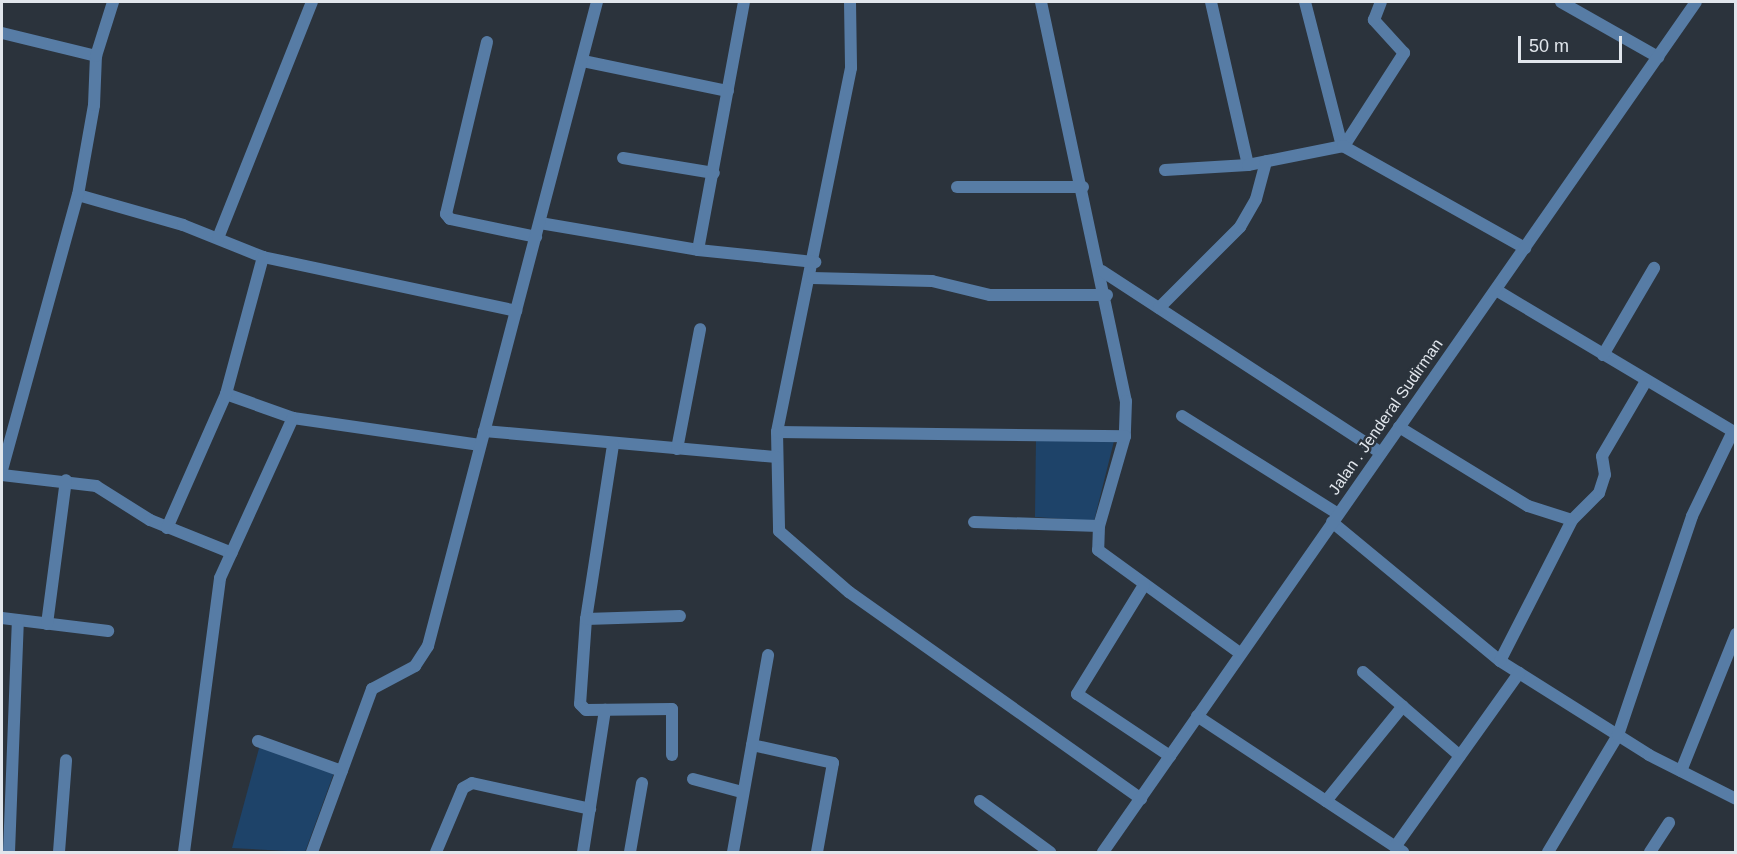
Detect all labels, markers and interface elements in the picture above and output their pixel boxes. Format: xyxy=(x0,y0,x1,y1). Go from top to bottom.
scale bar xyxy=(1521,24,1624,62)
text: 50 m xyxy=(1529,36,1569,56)
street label: Jalan . Jenderal Sudirman xyxy=(1325,335,1447,499)

